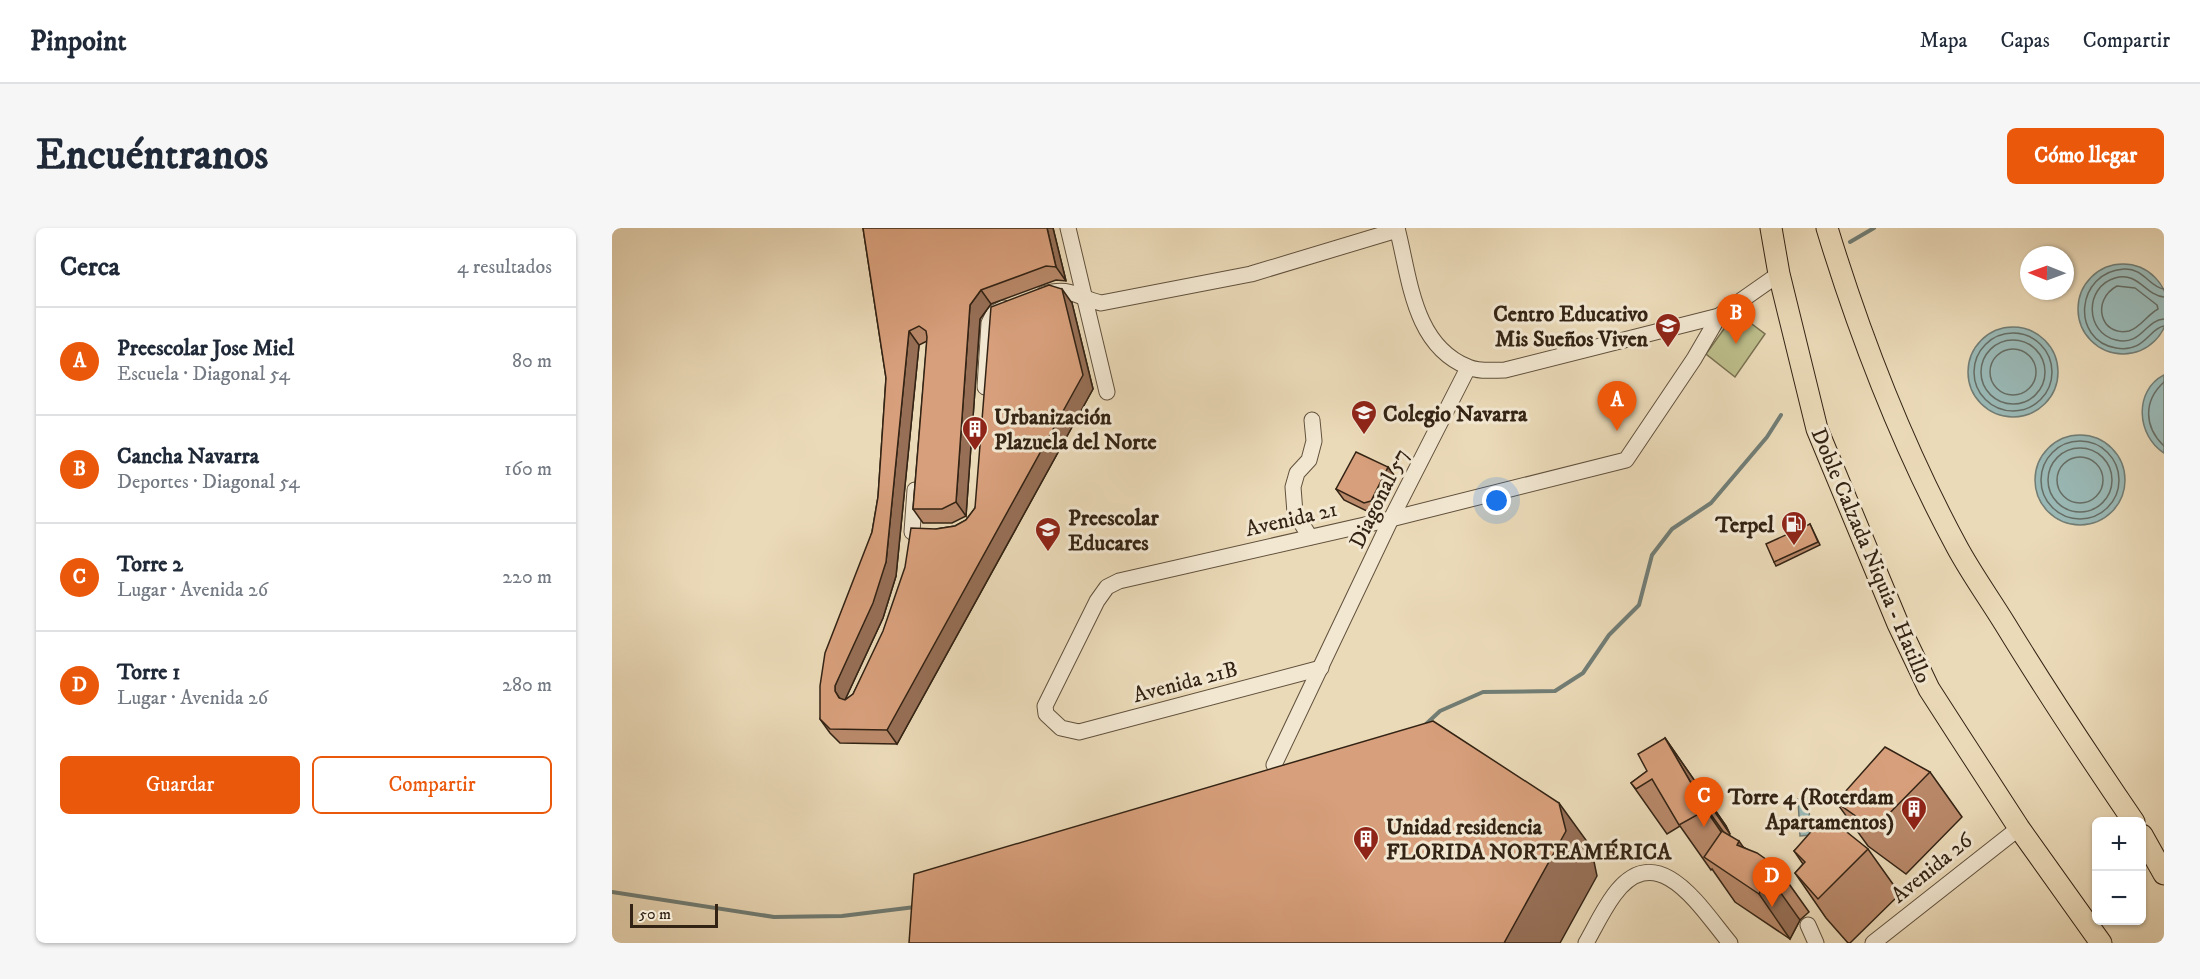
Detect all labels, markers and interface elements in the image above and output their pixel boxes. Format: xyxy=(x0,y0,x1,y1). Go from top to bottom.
text: Pinpoint xyxy=(30,24,126,59)
text: Mapa xyxy=(1920,28,1967,54)
text: Capas xyxy=(2000,28,2050,54)
text: Compartir xyxy=(2083,28,2170,54)
button: Cómo llegar xyxy=(2007,128,2164,184)
text: Encuéntranos xyxy=(36,130,268,182)
north arrow xyxy=(2020,246,2074,300)
text: Cerca xyxy=(60,251,120,284)
text: 4 resultados xyxy=(457,255,552,280)
pin: B xyxy=(1716,294,1756,344)
place label: Centro Educativo Mis Sueños Viven xyxy=(1493,301,1648,353)
school or university icon: Centro Educativo Mis Sueños Viven xyxy=(1653,311,1683,349)
text: Preescolar Jose Miel xyxy=(117,335,294,362)
text: A xyxy=(73,349,86,374)
text: 80 m xyxy=(512,349,552,374)
text: Escuela · Diagonal 54 xyxy=(117,362,290,387)
pin: A xyxy=(1598,382,1636,431)
school or university icon: Colegio Navarra xyxy=(1349,398,1379,436)
place label: Colegio Navarra xyxy=(1383,401,1528,428)
place label: Urbanización Plazuela del Norte xyxy=(994,404,1157,456)
building icon: Urbanización Plazuela del Norte xyxy=(960,414,990,452)
street label: Doble Calzada Niquia - Hatillo xyxy=(1805,424,1937,687)
text: Cancha Navarra xyxy=(117,443,259,470)
street label: Diagonal 57 xyxy=(1344,444,1415,553)
text: B xyxy=(73,457,86,482)
text: 160 m xyxy=(504,457,552,482)
text: Deportes · Diagonal 54 xyxy=(117,470,300,495)
your location xyxy=(1482,486,1511,515)
street label: Avenida 21 xyxy=(1243,496,1340,543)
place label: Preescolar Educares xyxy=(1068,505,1160,557)
fuel station icon: Terpel xyxy=(1779,509,1809,547)
place label: Terpel xyxy=(1715,512,1774,539)
school or university icon: Preescolar Educares xyxy=(1033,515,1063,553)
text: Torre 2 xyxy=(117,551,183,578)
text: C xyxy=(73,565,86,590)
text: 220 m xyxy=(502,565,552,590)
text: Lugar · Avenida 26 xyxy=(117,578,268,603)
street label: Avenida 21B xyxy=(1130,656,1241,709)
text: Torre 1 xyxy=(117,659,180,686)
text: D xyxy=(72,673,87,698)
text: 280 m xyxy=(502,673,552,698)
text: Lugar · Avenida 26 xyxy=(117,686,268,711)
button: Guardar xyxy=(60,756,300,814)
button: Compartir xyxy=(312,756,552,814)
pin: C xyxy=(1684,778,1724,827)
place label: Torre 4 (Roterdam Apartamentos) xyxy=(1727,784,1894,836)
building icon: Torre 4 (Roterdam Apartamentos) xyxy=(1899,794,1929,832)
place label: Unidad residencia FLORIDA NORTEAMÉRICA xyxy=(1386,814,1672,866)
map controls xyxy=(2092,817,2146,925)
button: + xyxy=(2092,817,2146,871)
building icon: Unidad residencia FLORIDA NORTEAMÉRICA xyxy=(1351,824,1381,862)
street label: Avenida 26 xyxy=(1886,826,1979,909)
pin: D xyxy=(1752,858,1792,907)
button: − xyxy=(2092,871,2146,925)
scale bar xyxy=(630,901,718,928)
text: 50 m xyxy=(639,904,671,924)

